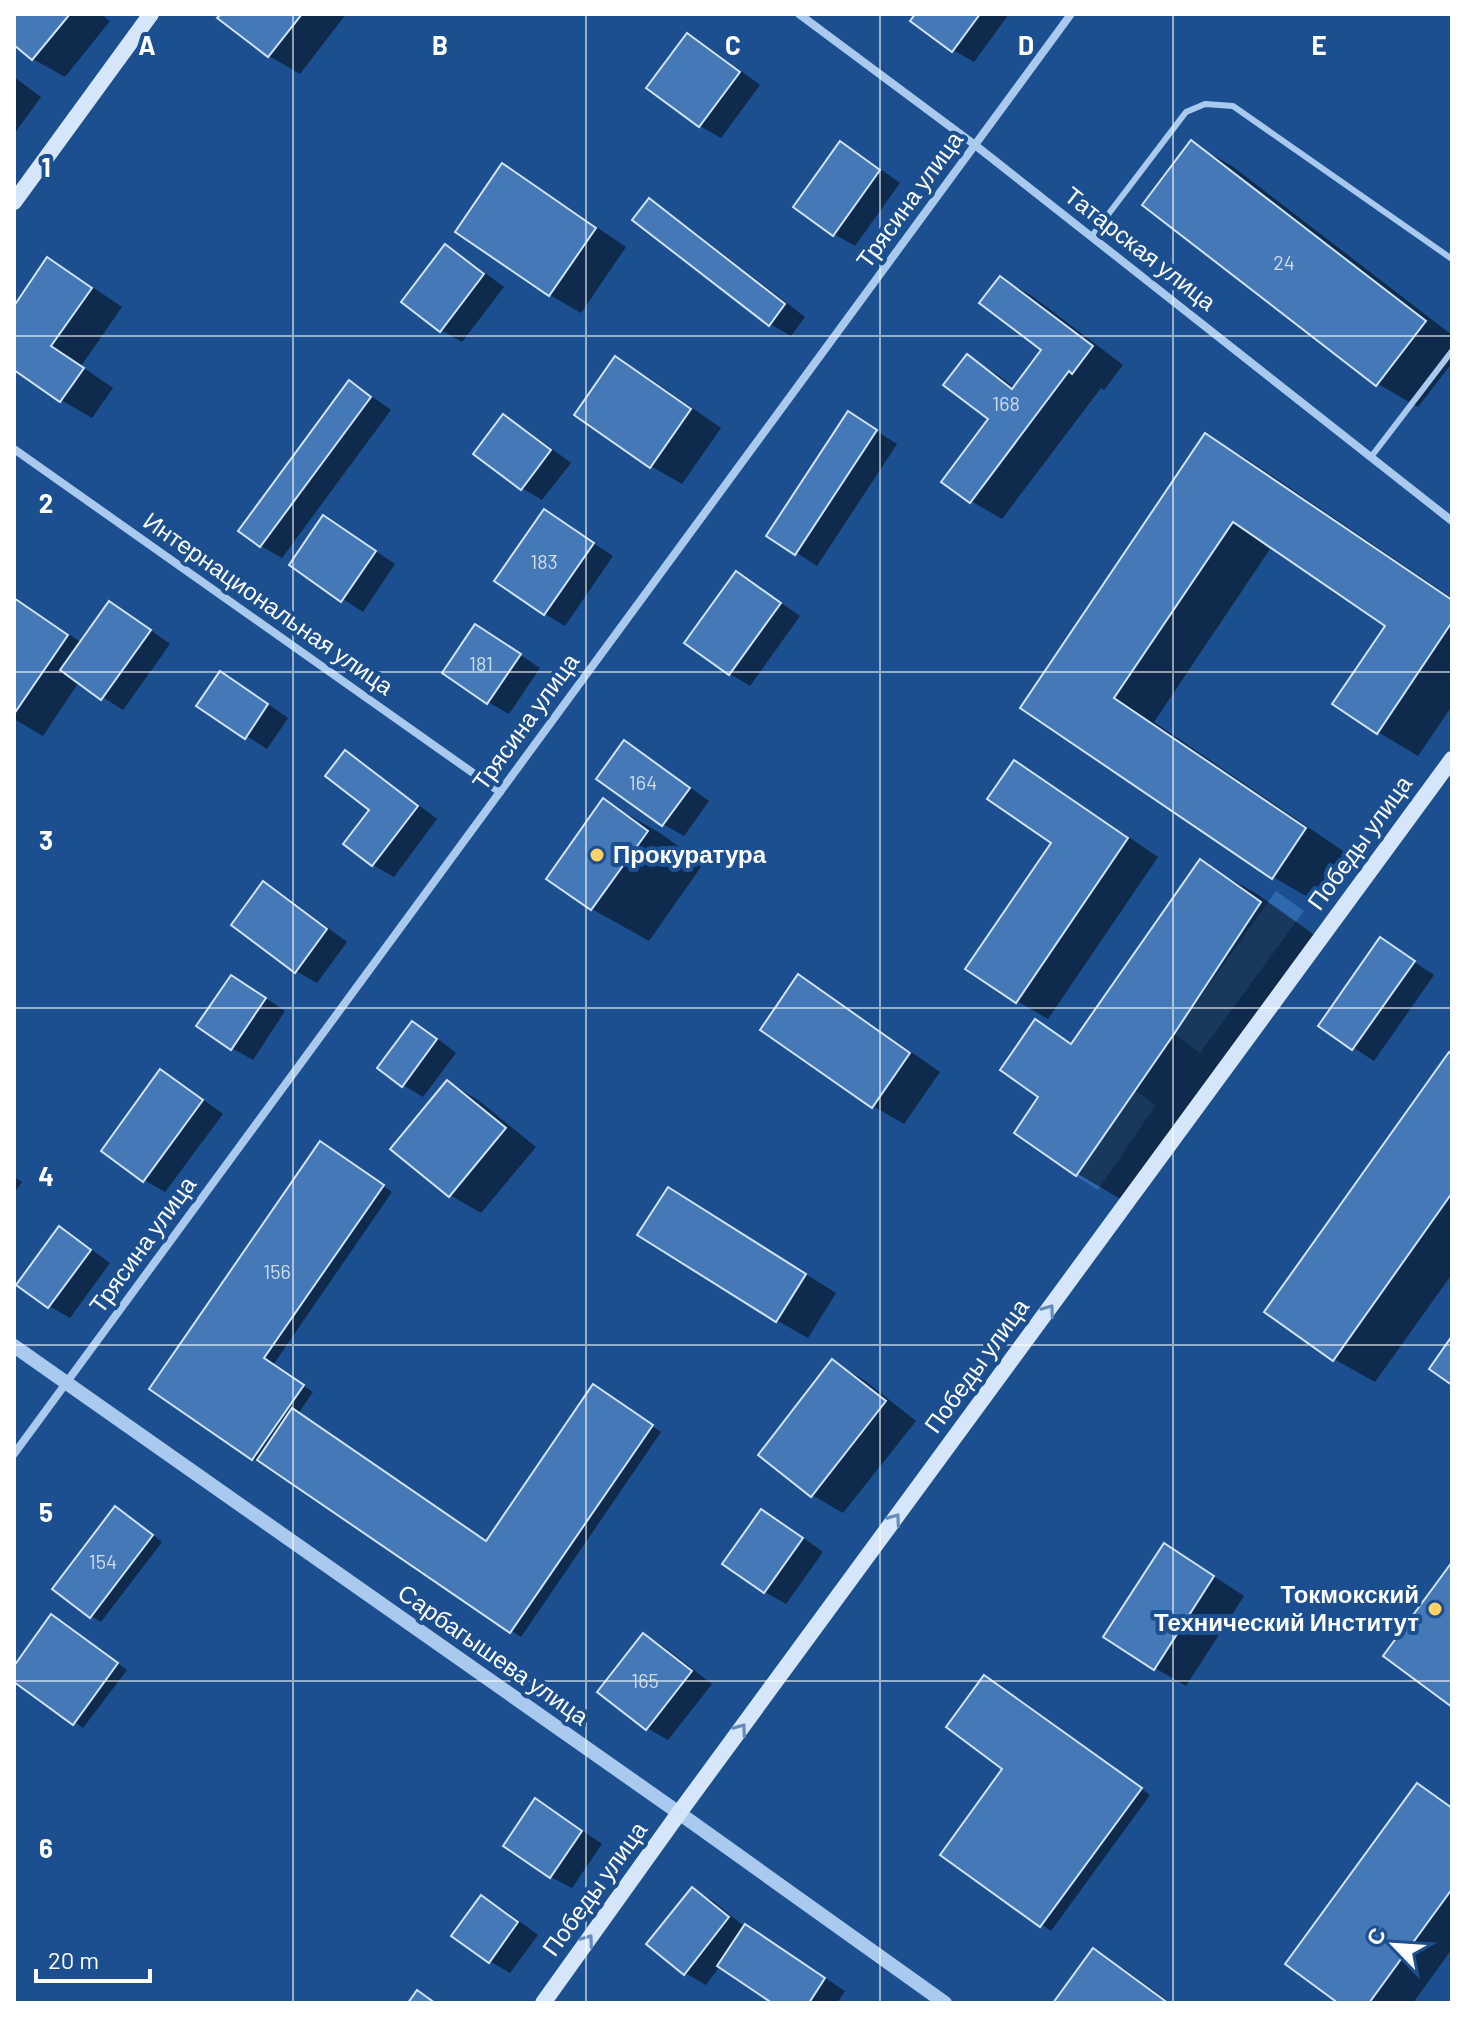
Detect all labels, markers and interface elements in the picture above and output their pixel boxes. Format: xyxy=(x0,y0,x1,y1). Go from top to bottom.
text: A xyxy=(138,29,156,60)
text: B xyxy=(432,29,448,60)
text: C xyxy=(725,29,741,60)
text: D xyxy=(1018,29,1034,60)
text: E xyxy=(1311,29,1327,60)
street label: Трясина улица xyxy=(849,124,969,273)
text: 1 xyxy=(41,151,51,182)
street label: Татарская улица xyxy=(1060,180,1223,316)
house number: 24 xyxy=(1273,250,1295,274)
house number: 168 xyxy=(992,391,1020,415)
text: 2 xyxy=(39,487,53,518)
street label: Интернациональная улица xyxy=(138,505,400,701)
house number: 183 xyxy=(530,549,558,573)
street label: Трясина улица xyxy=(465,646,585,795)
house number: 181 xyxy=(469,651,493,675)
street label: Победы улица xyxy=(1300,769,1418,915)
house number: 164 xyxy=(629,770,657,794)
text: 3 xyxy=(39,824,53,855)
place label: Прокуратура xyxy=(613,839,767,868)
marker: Прокуратура xyxy=(588,846,606,864)
text: 4 xyxy=(38,1160,54,1191)
street label: Трясина улица xyxy=(82,1169,202,1318)
house number: 156 xyxy=(263,1259,291,1283)
street label: Победы улица xyxy=(917,1292,1035,1438)
one-way arrow xyxy=(1039,1304,1053,1318)
text: 5 xyxy=(39,1496,53,1527)
one-way arrow xyxy=(885,1514,899,1528)
house number: 154 xyxy=(89,1549,117,1573)
street label: Сарбагышева улица xyxy=(393,1577,595,1731)
place label: Токмокский Технический Институт xyxy=(1154,1579,1419,1636)
marker: Токмокский Технический Институт xyxy=(1426,1600,1444,1618)
house number: 165 xyxy=(631,1668,659,1692)
one-way arrow xyxy=(731,1723,745,1737)
street label: Победы улица xyxy=(535,1815,653,1961)
text: 6 xyxy=(39,1832,53,1863)
north arrow xyxy=(1354,1905,1434,1985)
text: С xyxy=(1360,1923,1390,1949)
scale bar xyxy=(36,1933,150,1983)
one-way arrow xyxy=(579,1934,593,1948)
text: 20 m xyxy=(48,1945,99,1974)

